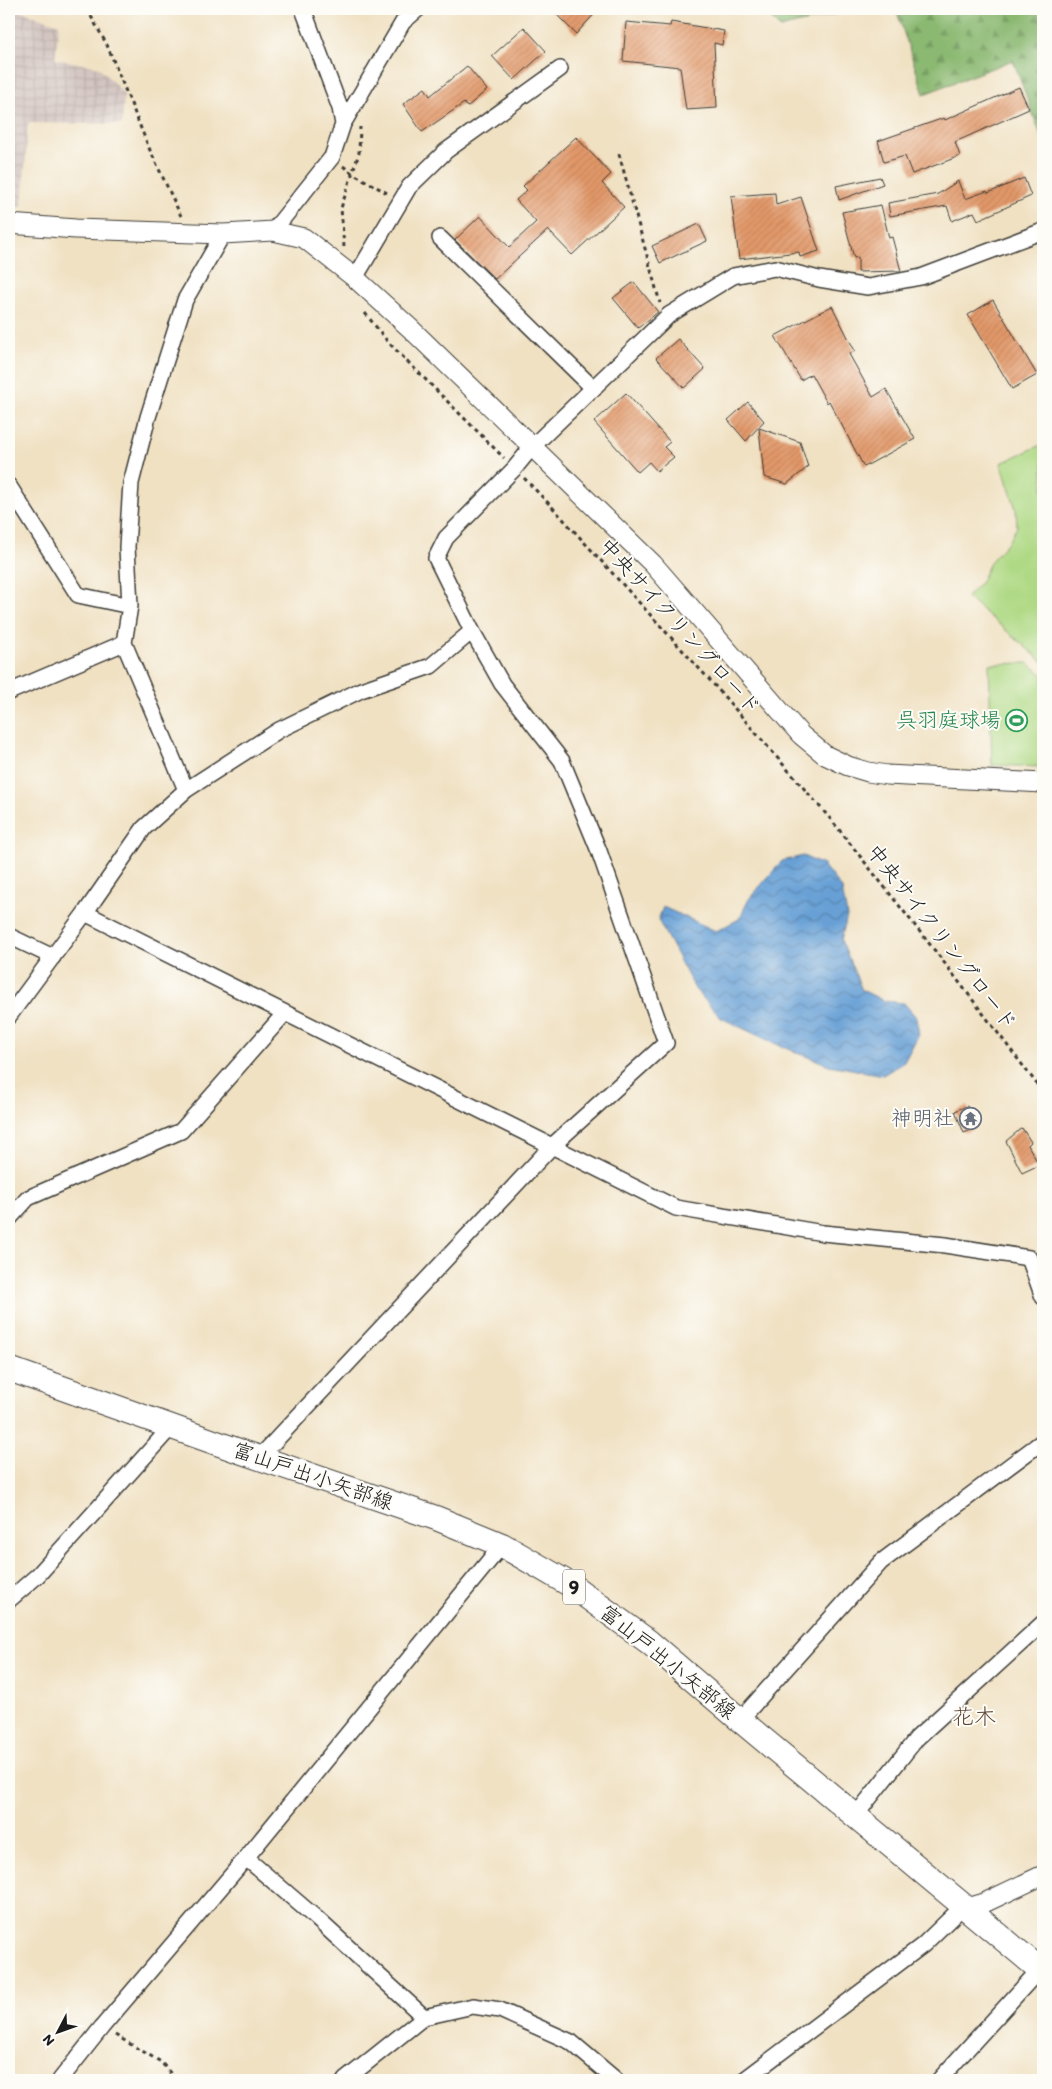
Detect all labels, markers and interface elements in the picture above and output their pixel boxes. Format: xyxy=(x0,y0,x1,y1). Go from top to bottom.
street label: 中央サイクリングロード xyxy=(594,532,766,719)
place label: 呉羽庭球場 xyxy=(896,707,1001,732)
sports icon: 呉羽庭球場 xyxy=(1005,708,1029,732)
street label: 中央サイクリングロード xyxy=(862,839,1023,1035)
place label: 神明社 xyxy=(891,1105,954,1130)
temple icon: 神明社 xyxy=(958,1106,982,1130)
street label: 富山戸出小矢部線 xyxy=(230,1436,397,1515)
road number: 9 xyxy=(563,1570,585,1604)
street label: 富山戸出小矢部線 xyxy=(595,1599,741,1724)
district label: 花木 xyxy=(952,1703,996,1730)
north arrow xyxy=(32,2006,82,2056)
text: N xyxy=(39,2031,58,2049)

